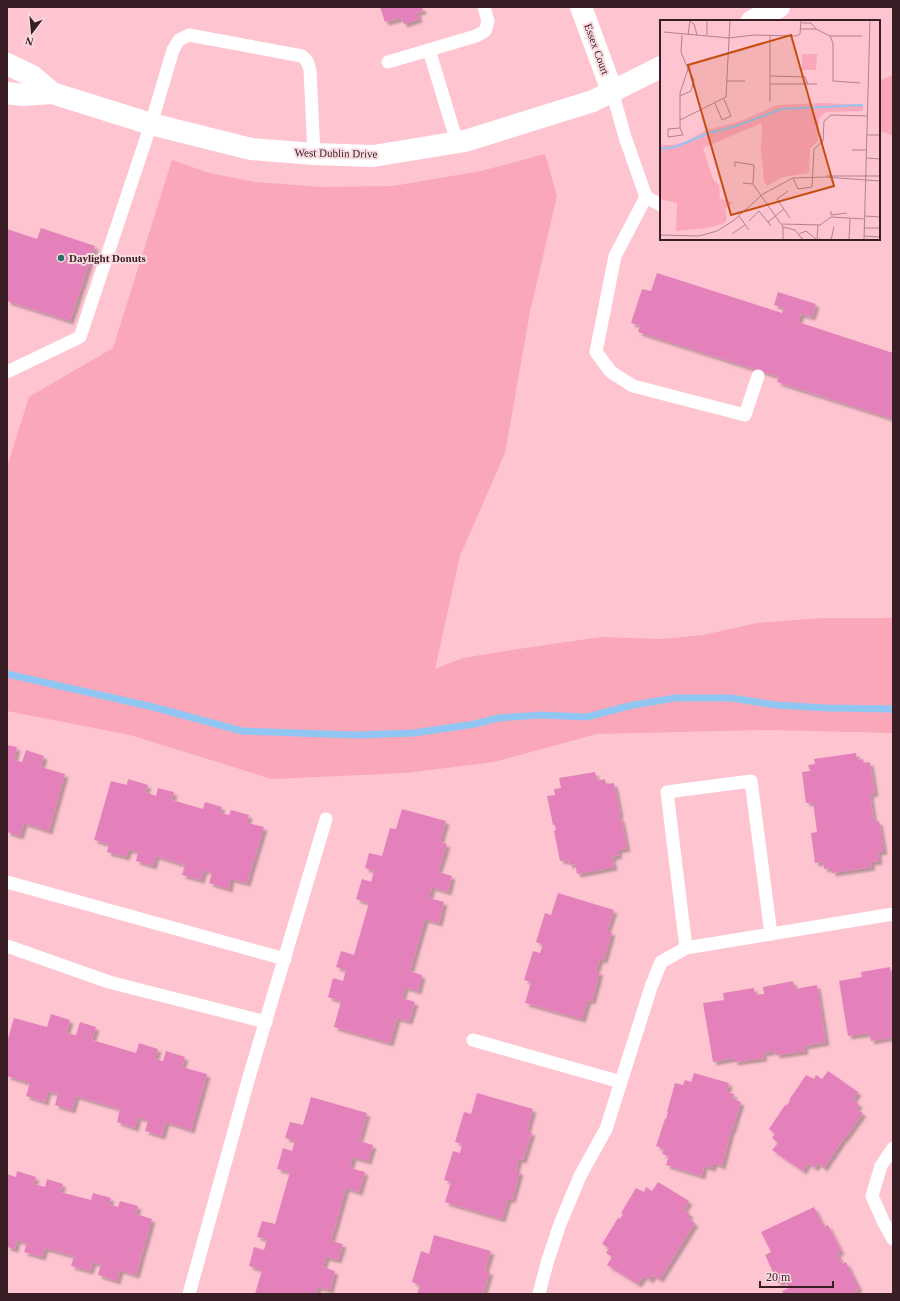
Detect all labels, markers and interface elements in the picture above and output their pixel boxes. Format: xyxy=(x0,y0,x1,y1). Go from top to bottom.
north arrow xyxy=(12,12,52,52)
inset map xyxy=(660,20,880,240)
street label: Essex Court xyxy=(582,22,612,76)
text: N xyxy=(24,35,35,48)
street label: West Dublin Drive xyxy=(294,146,378,160)
place label: Daylight Donuts xyxy=(69,252,146,264)
marker: Daylight Donuts xyxy=(56,253,66,263)
scale bar xyxy=(760,1263,833,1289)
text: 20 m xyxy=(766,1270,791,1284)

